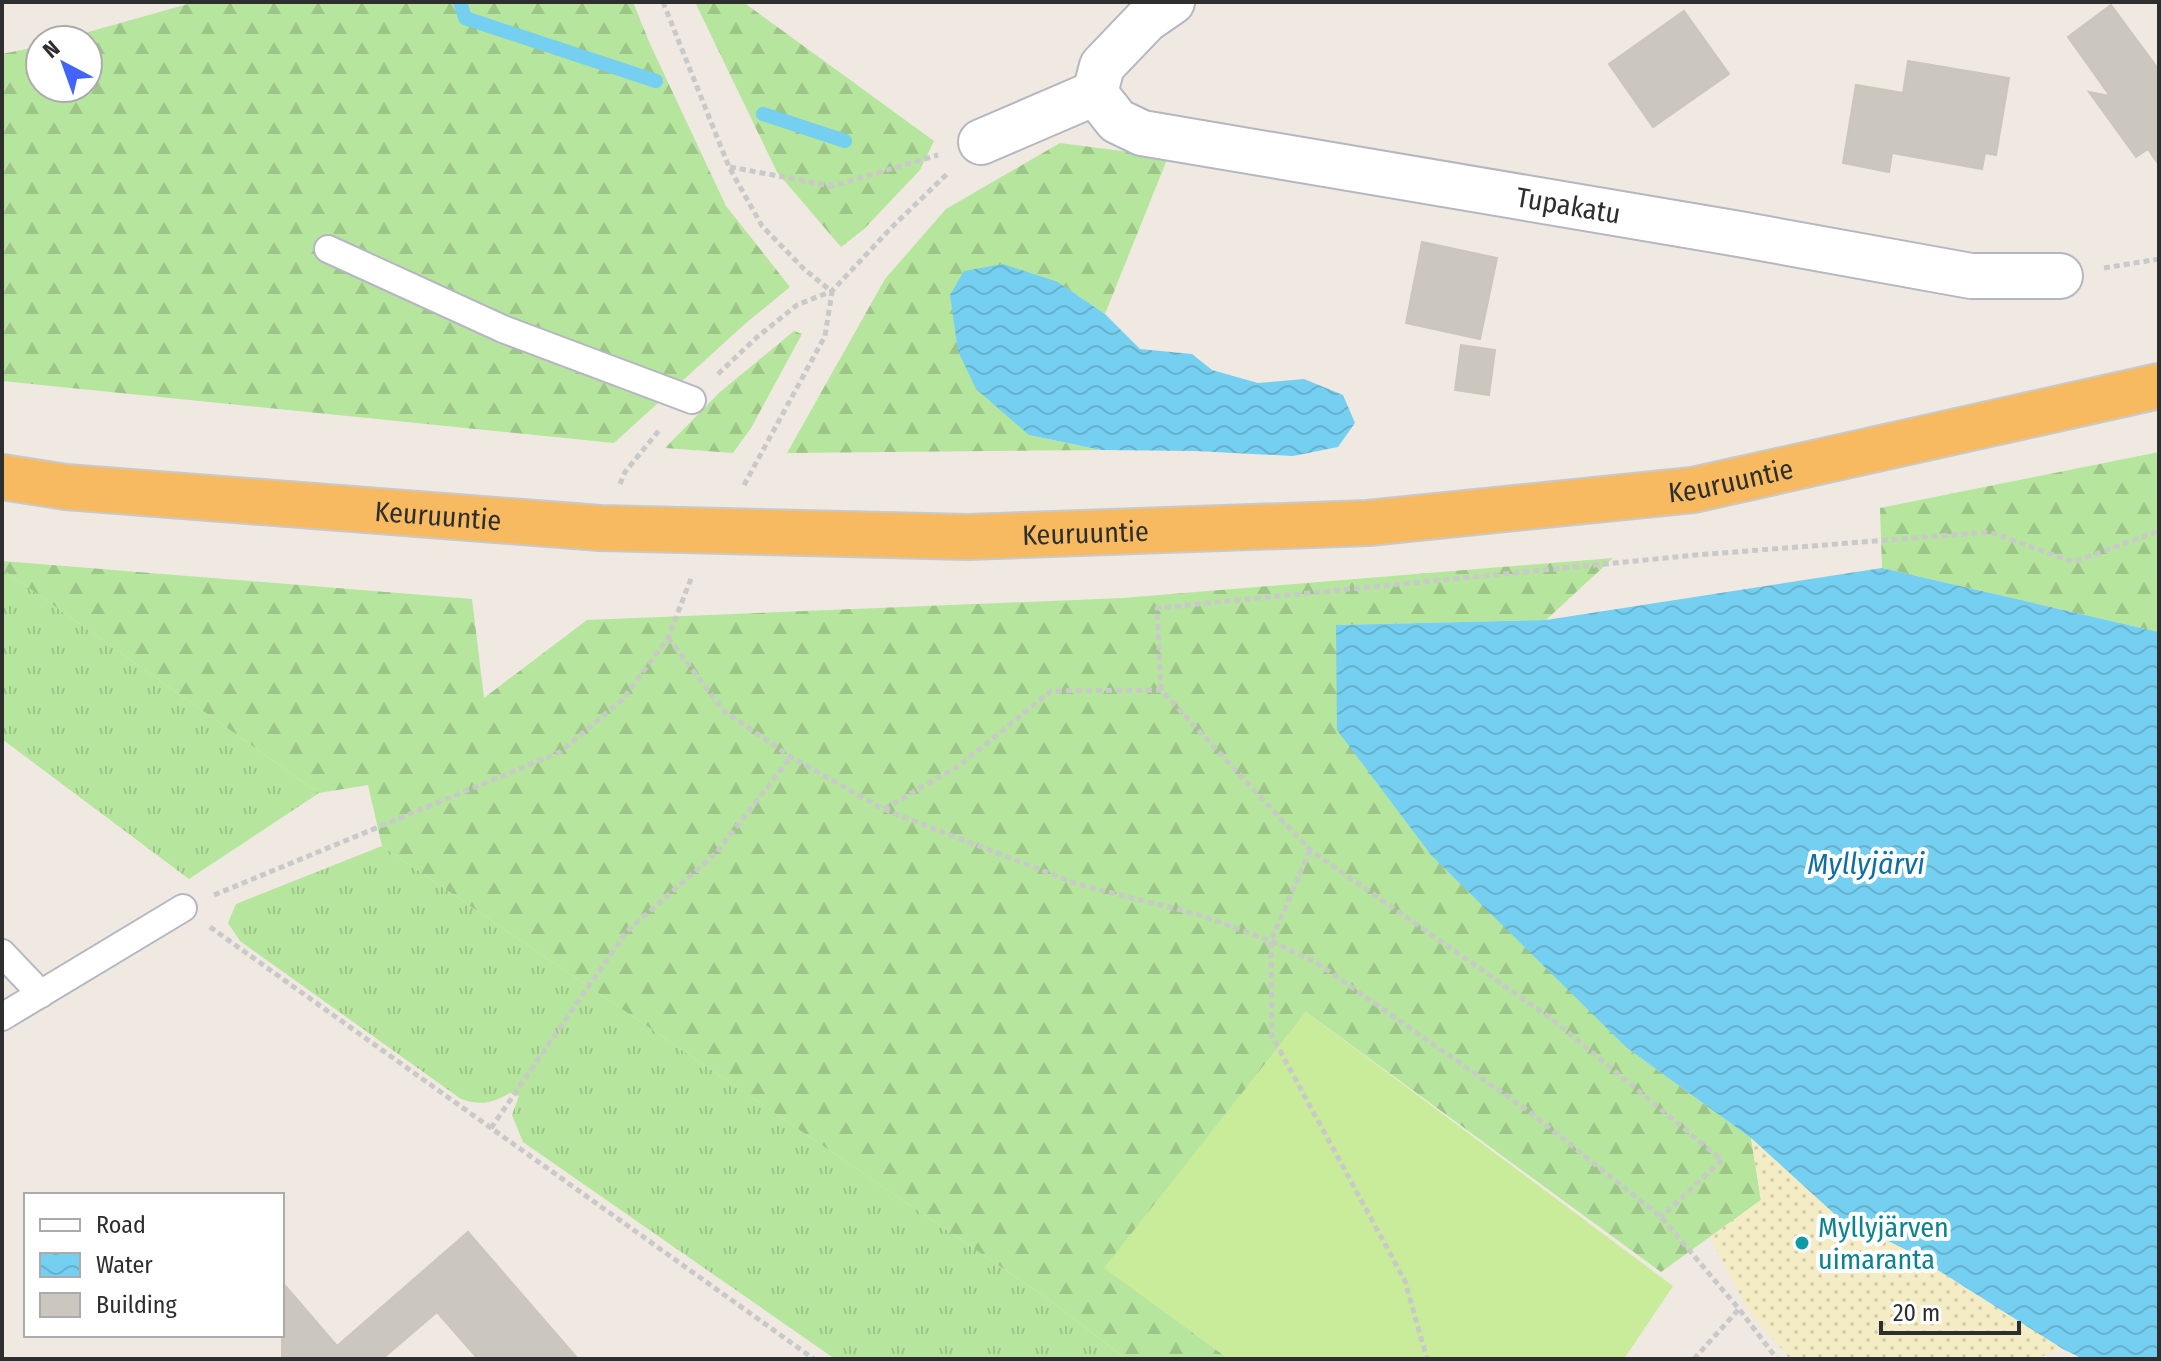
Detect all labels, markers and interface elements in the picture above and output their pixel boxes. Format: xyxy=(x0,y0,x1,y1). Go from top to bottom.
north arrow xyxy=(24,24,104,104)
text: N xyxy=(37,35,65,64)
street label: Tupakatu xyxy=(1514,181,1623,231)
street label: Keuruuntie xyxy=(1667,452,1796,509)
street label: Keuruuntie xyxy=(374,495,503,537)
street label: Keuruuntie xyxy=(1022,515,1149,552)
water label: Myllyjärvi xyxy=(1807,846,1925,882)
legend xyxy=(24,1193,284,1337)
text: Road xyxy=(96,1211,146,1239)
place label: Myllyjärven uimaranta xyxy=(1818,1211,1949,1276)
marker: Myllyjärven uimaranta xyxy=(1793,1234,1811,1252)
text: Water xyxy=(96,1251,153,1279)
scale bar xyxy=(1881,1285,2019,1335)
text: Building xyxy=(96,1291,178,1319)
text: 20 m xyxy=(1893,1299,1940,1327)

